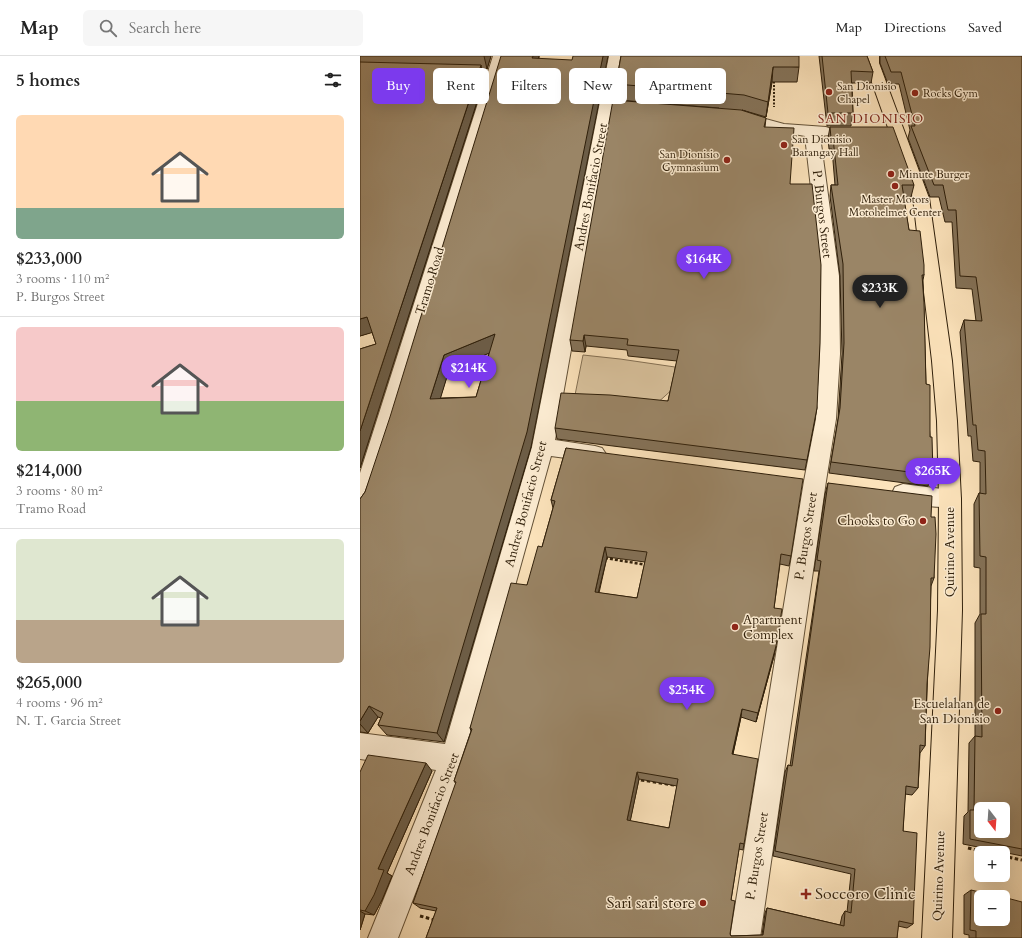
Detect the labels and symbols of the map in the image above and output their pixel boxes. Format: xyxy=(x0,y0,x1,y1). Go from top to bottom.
place label: San Dionisio Chapel xyxy=(837,79,897,107)
place label: Rocks Gym xyxy=(923,86,979,101)
marker: San Dionisio Chapel xyxy=(824,87,834,97)
marker: Rocks Gym xyxy=(910,88,920,98)
district label: SAN DIONISIO xyxy=(818,110,924,128)
street label: Andres Bonifacio Street xyxy=(570,122,612,252)
place label: San Dionisio Barangay Hall xyxy=(792,132,859,160)
marker: San Dionisio Barangay Hall xyxy=(779,140,789,150)
place label: San Dionisio Gymnasium xyxy=(659,147,720,175)
marker: San Dionisio Gymnasium xyxy=(722,155,732,165)
place label: Minute Burger xyxy=(899,167,970,182)
street label: P. Burgos Street xyxy=(808,169,836,259)
marker: Minute Burger xyxy=(886,169,896,179)
marker: Master Motors Motohelmet Center xyxy=(890,181,900,191)
place label: Master Motors Motohelmet Center xyxy=(849,192,942,220)
street label: Tramo Road xyxy=(411,245,449,317)
pin: $164K xyxy=(676,246,732,280)
pin: $233K xyxy=(852,275,908,309)
pin: $214K xyxy=(441,355,497,389)
street label: Andres Bonifacio Street xyxy=(500,439,552,569)
pin: $265K xyxy=(905,458,961,492)
street label: P. Burgos Street xyxy=(790,491,822,581)
street label: Quirino Avenue xyxy=(941,507,959,597)
place label: Chooks to Go xyxy=(837,512,915,530)
marker: Chooks to Go xyxy=(918,516,928,526)
place label: Apartment Complex xyxy=(743,611,802,644)
marker: Apartment Complex xyxy=(730,622,740,632)
pin: $254K xyxy=(659,677,715,711)
place label: Escuelahan de San Dionisio xyxy=(913,695,990,728)
marker: Escuelahan de San Dionisio xyxy=(993,706,1003,716)
street label: Andres Bonifacio Street xyxy=(400,750,464,878)
north arrow xyxy=(974,802,1010,838)
street label: P. Burgos Street xyxy=(741,811,773,901)
street label: Quirino Avenue xyxy=(928,830,950,922)
place label: Soccoro Clinic xyxy=(815,883,915,905)
marker: Soccoro Clinic xyxy=(800,888,812,900)
place label: Sari sari store xyxy=(606,892,695,914)
marker: Sari sari store xyxy=(698,898,708,908)

